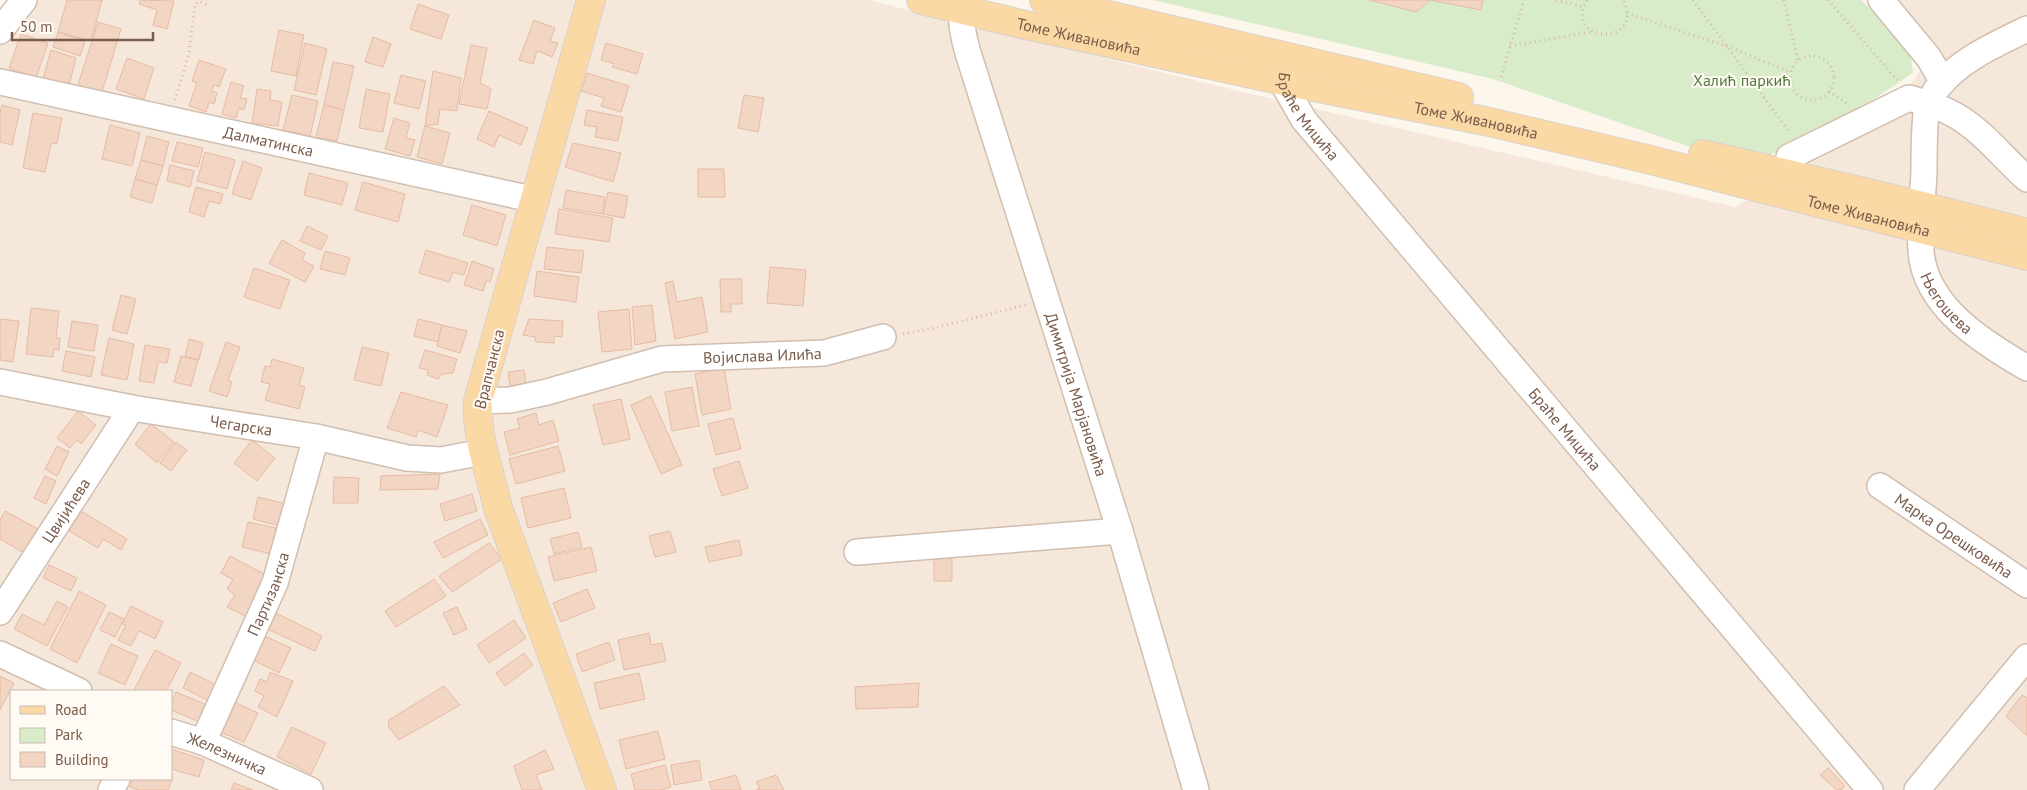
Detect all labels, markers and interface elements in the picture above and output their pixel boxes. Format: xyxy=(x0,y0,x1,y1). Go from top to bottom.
scale bar xyxy=(12,10,154,42)
street label: Томе Живановића xyxy=(1015,13,1143,60)
text: 50 m xyxy=(20,17,53,36)
park label: Халић паркић xyxy=(1693,70,1791,90)
street label: Браће Мицића xyxy=(1274,71,1344,164)
street label: Томе Живановића xyxy=(1412,97,1540,143)
street label: Далматинска xyxy=(222,122,315,161)
street label: Томе Живановића xyxy=(1805,190,1932,241)
street label: Његошева xyxy=(1916,269,1977,338)
street label: Димитрија Марјановића xyxy=(1041,310,1112,479)
street label: Врапчанска xyxy=(469,327,509,411)
street label: Војислава Илића xyxy=(703,343,822,367)
street label: Браће Мицића xyxy=(1524,384,1606,475)
street label: Чегарска xyxy=(208,410,274,440)
street label: Цвијићева xyxy=(37,474,94,547)
street label: Марка Орешковића xyxy=(1891,489,2017,583)
street label: Партизанска xyxy=(242,550,293,639)
legend xyxy=(10,690,172,780)
text: Road xyxy=(55,700,87,719)
text: Park xyxy=(55,725,83,744)
street label: Железничка xyxy=(184,727,270,779)
text: Building xyxy=(55,750,109,769)

